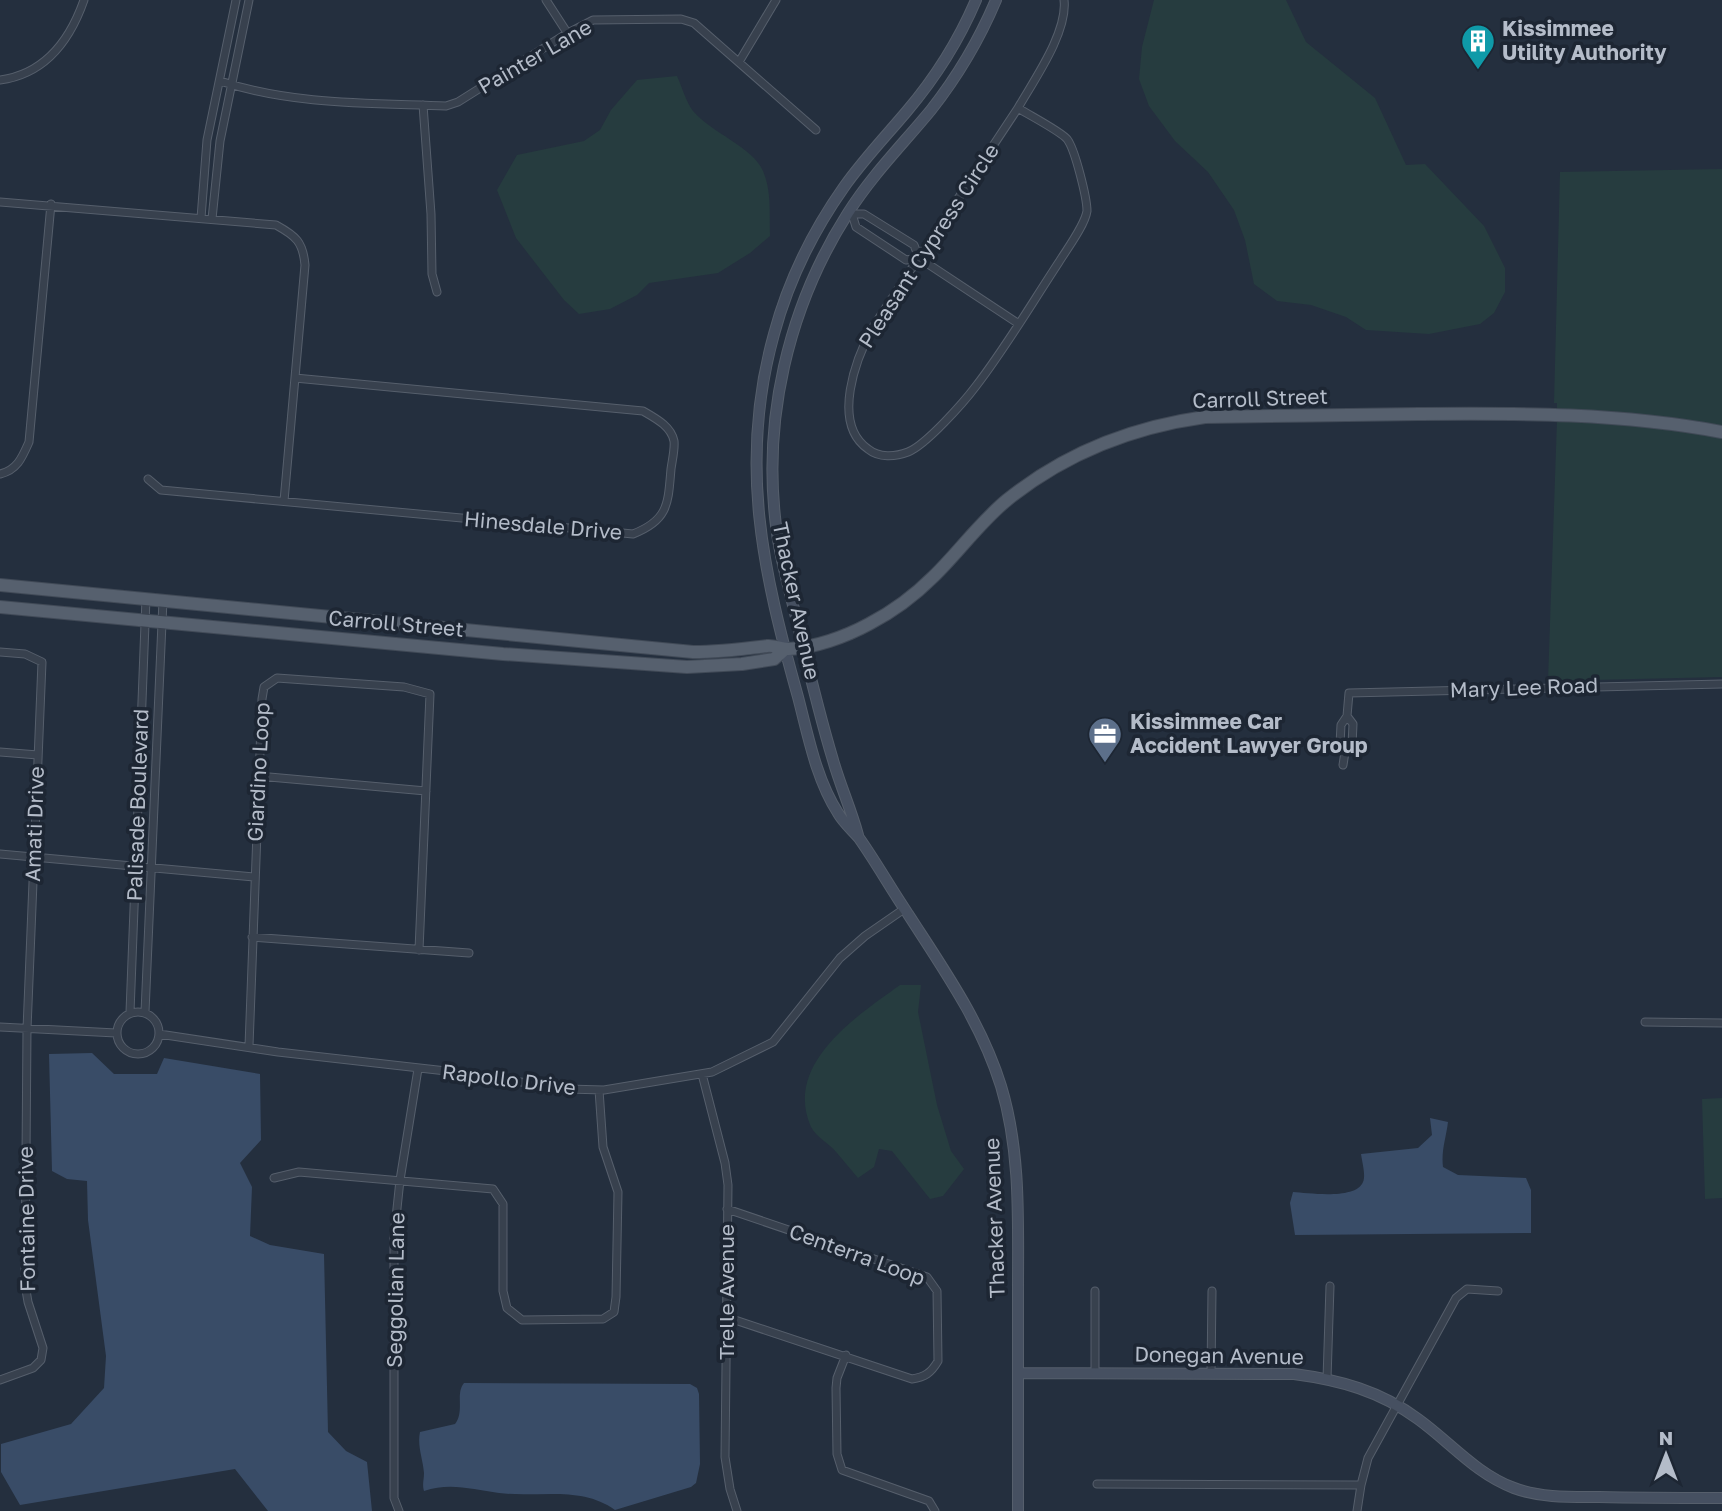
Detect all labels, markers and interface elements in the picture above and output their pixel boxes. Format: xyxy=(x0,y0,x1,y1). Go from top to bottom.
street label: Painter Lane xyxy=(473,13,596,99)
place label: Kissimmee Utility Authority xyxy=(1502,15,1667,65)
building icon: Kissimmee Utility Authority xyxy=(1459,22,1497,71)
street label: Pleasant Cypress Circle xyxy=(852,138,1004,352)
street label: Carroll Street xyxy=(1192,383,1328,413)
street label: Hinesdale Drive xyxy=(463,505,623,545)
street label: Thacker Avenue xyxy=(768,520,826,682)
street label: Carroll Street xyxy=(327,604,465,642)
street label: Mary Lee Road xyxy=(1449,671,1599,703)
street label: Giardino Loop xyxy=(241,702,275,842)
street label: Palisade Boulevard xyxy=(121,708,153,902)
place label: Kissimmee Car Accident Lawyer Group xyxy=(1130,708,1368,758)
office icon: Kissimmee Car Accident Lawyer Group xyxy=(1086,715,1124,764)
street label: Amati Drive xyxy=(19,766,49,882)
street label: Rapollo Drive xyxy=(441,1058,577,1100)
street label: Thacker Avenue xyxy=(978,1137,1010,1299)
street label: Fontaine Drive xyxy=(12,1146,40,1292)
street label: Seggolian Lane xyxy=(381,1212,409,1368)
street label: Centerra Loop xyxy=(786,1217,929,1291)
street label: Trelle Avenue xyxy=(713,1224,739,1360)
street label: Donegan Avenue xyxy=(1134,1341,1304,1369)
north arrow xyxy=(1631,1420,1701,1490)
text: N xyxy=(1659,1426,1673,1449)

